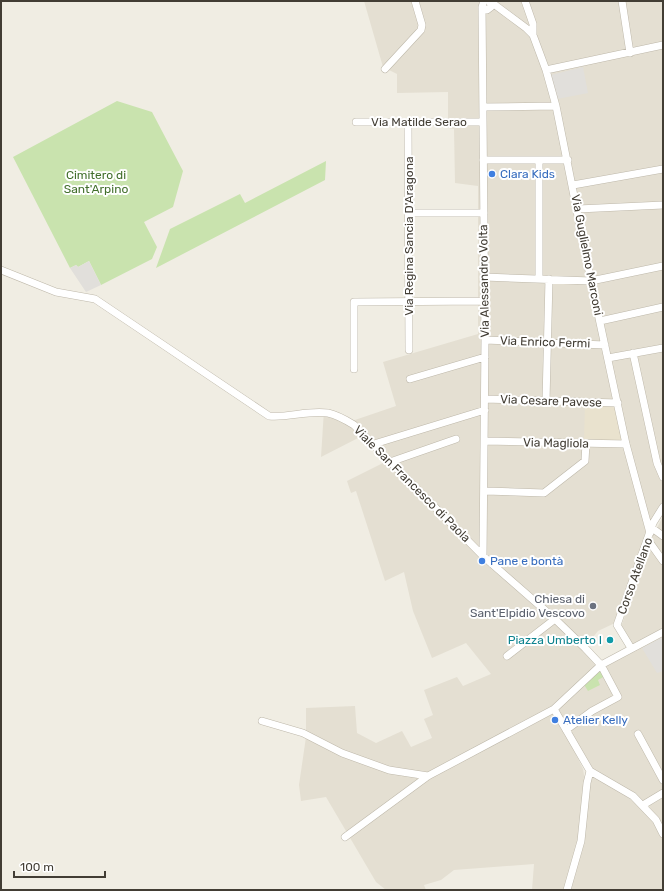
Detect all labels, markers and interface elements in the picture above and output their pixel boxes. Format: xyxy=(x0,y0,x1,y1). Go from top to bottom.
street label: Via Matilde Serao xyxy=(371,115,467,129)
street label: Via Regina Sancia D'Aragona xyxy=(402,156,416,316)
place label: Clara Kids xyxy=(500,167,555,181)
park label: Cimitero di Sant'Arpino xyxy=(64,168,128,196)
marker: Clara Kids xyxy=(487,169,497,179)
street label: Via Guglielmo Marconi xyxy=(568,193,606,317)
street label: Via Alessandro Volta xyxy=(476,224,492,338)
street label: Via Enrico Fermi xyxy=(500,333,591,351)
street label: Via Cesare Pavese xyxy=(500,392,602,410)
street label: Viale San Francesco di Paola xyxy=(351,423,473,545)
street label: Via Magliola xyxy=(523,435,589,451)
street label: Corso Atellano xyxy=(615,536,655,616)
place label: Pane e bontà xyxy=(490,554,563,568)
marker: Pane e bontà xyxy=(477,556,487,566)
place label: Chiesa di Sant'Elpidio Vescovo xyxy=(470,592,585,620)
marker: Chiesa di Sant'Elpidio Vescovo xyxy=(588,601,598,611)
place label: Piazza Umberto I xyxy=(508,633,602,647)
marker: Piazza Umberto I xyxy=(605,635,615,645)
place label: Atelier Kelly xyxy=(563,713,628,727)
marker: Atelier Kelly xyxy=(550,715,560,725)
scale bar xyxy=(14,853,105,879)
text: 100 m xyxy=(20,860,54,874)

